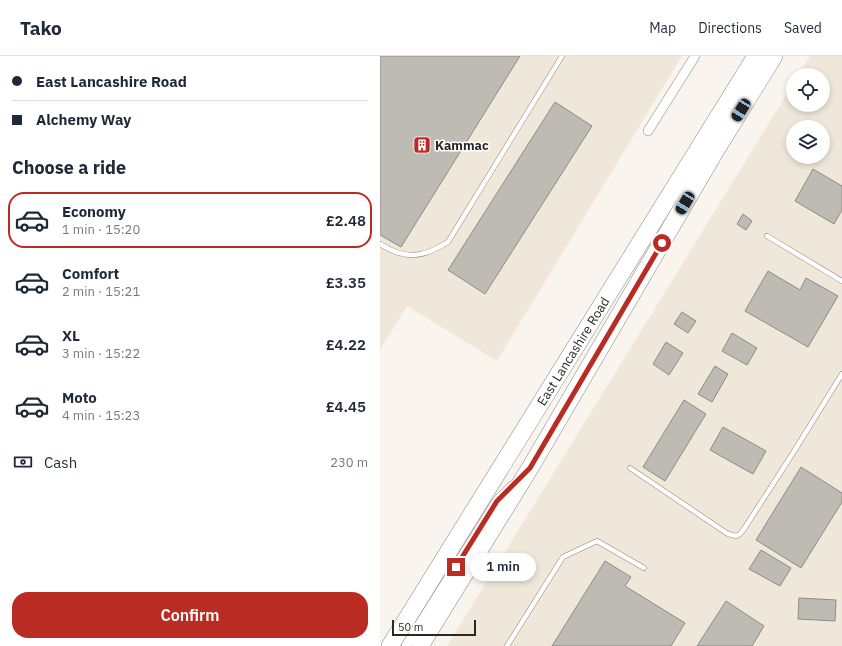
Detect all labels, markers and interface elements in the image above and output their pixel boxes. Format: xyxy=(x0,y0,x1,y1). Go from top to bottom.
text: Tako xyxy=(20,16,62,40)
text: Map xyxy=(649,19,676,37)
text: Directions xyxy=(698,19,762,37)
text: Saved xyxy=(784,19,822,37)
map controls xyxy=(786,68,830,164)
button: locate xyxy=(786,68,830,112)
text: East Lancashire Road xyxy=(36,72,187,91)
car xyxy=(730,97,752,123)
text: Alchemy Way xyxy=(36,110,131,129)
button: layers xyxy=(786,120,830,164)
building icon: Kammac xyxy=(412,135,432,155)
place label: Kammac xyxy=(435,137,489,154)
text: Choose a ride xyxy=(12,156,126,179)
car xyxy=(674,190,696,216)
icon: car xyxy=(14,202,50,238)
text: Economy xyxy=(62,202,126,221)
text: £2.48 xyxy=(326,211,366,230)
text: 1 min · 15:20 xyxy=(62,221,140,238)
route start xyxy=(653,234,671,252)
icon: car xyxy=(14,264,50,300)
text: Comfort xyxy=(62,264,119,283)
text: £3.35 xyxy=(326,273,366,292)
text: 2 min · 15:21 xyxy=(62,283,140,300)
street label: East Lancashire Road xyxy=(533,294,613,409)
icon: car xyxy=(14,326,50,362)
text: XL xyxy=(62,326,80,345)
text: £4.22 xyxy=(326,335,366,354)
text: 3 min · 15:22 xyxy=(62,345,140,362)
icon: car xyxy=(14,388,50,424)
text: Moto xyxy=(62,388,97,407)
text: £4.45 xyxy=(326,397,366,416)
text: 4 min · 15:23 xyxy=(62,407,140,424)
icon: cash xyxy=(12,451,34,473)
text: Cash xyxy=(44,453,77,472)
text: 230 m xyxy=(330,454,368,471)
callout: 1 min xyxy=(470,553,536,581)
route end xyxy=(447,558,465,576)
text: 1 min xyxy=(486,558,520,575)
button: Confirm xyxy=(12,592,368,638)
scale bar xyxy=(392,618,476,637)
text: 50 m xyxy=(398,620,423,634)

